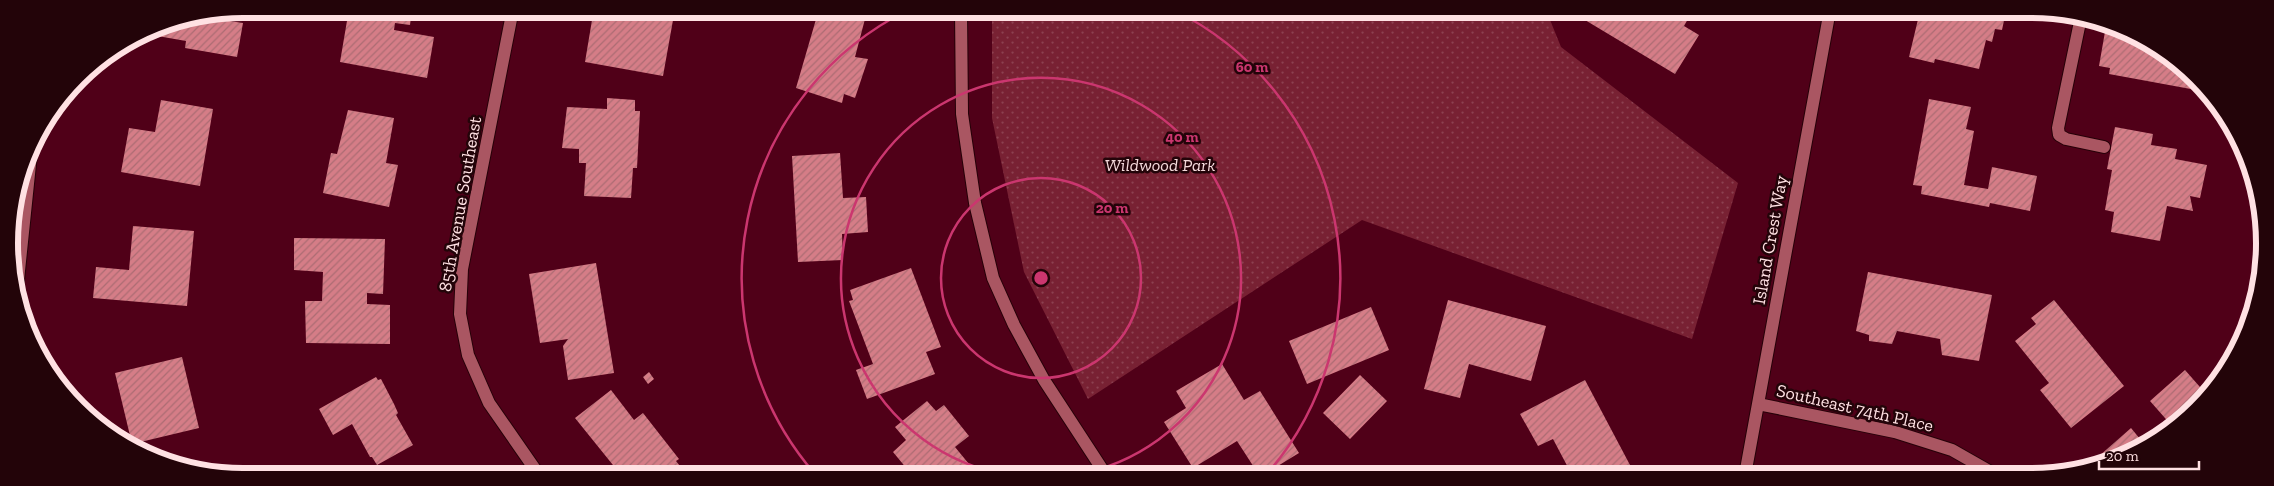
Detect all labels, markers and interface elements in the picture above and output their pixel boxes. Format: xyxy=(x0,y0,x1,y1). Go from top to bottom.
text: 60 m xyxy=(1236,58,1268,76)
street label: 85th Avenue Southeast xyxy=(434,114,486,293)
text: 40 m xyxy=(1165,128,1199,146)
park label: Wildwood Park xyxy=(1105,154,1215,176)
street label: Island Crest Way xyxy=(1748,173,1792,306)
text: 20 m xyxy=(1096,199,1128,217)
centre of rings xyxy=(1032,269,1050,287)
street label: Southeast 74th Place xyxy=(1774,379,1936,437)
scale bar xyxy=(2099,438,2199,470)
text: 20 m xyxy=(2106,447,2139,465)

